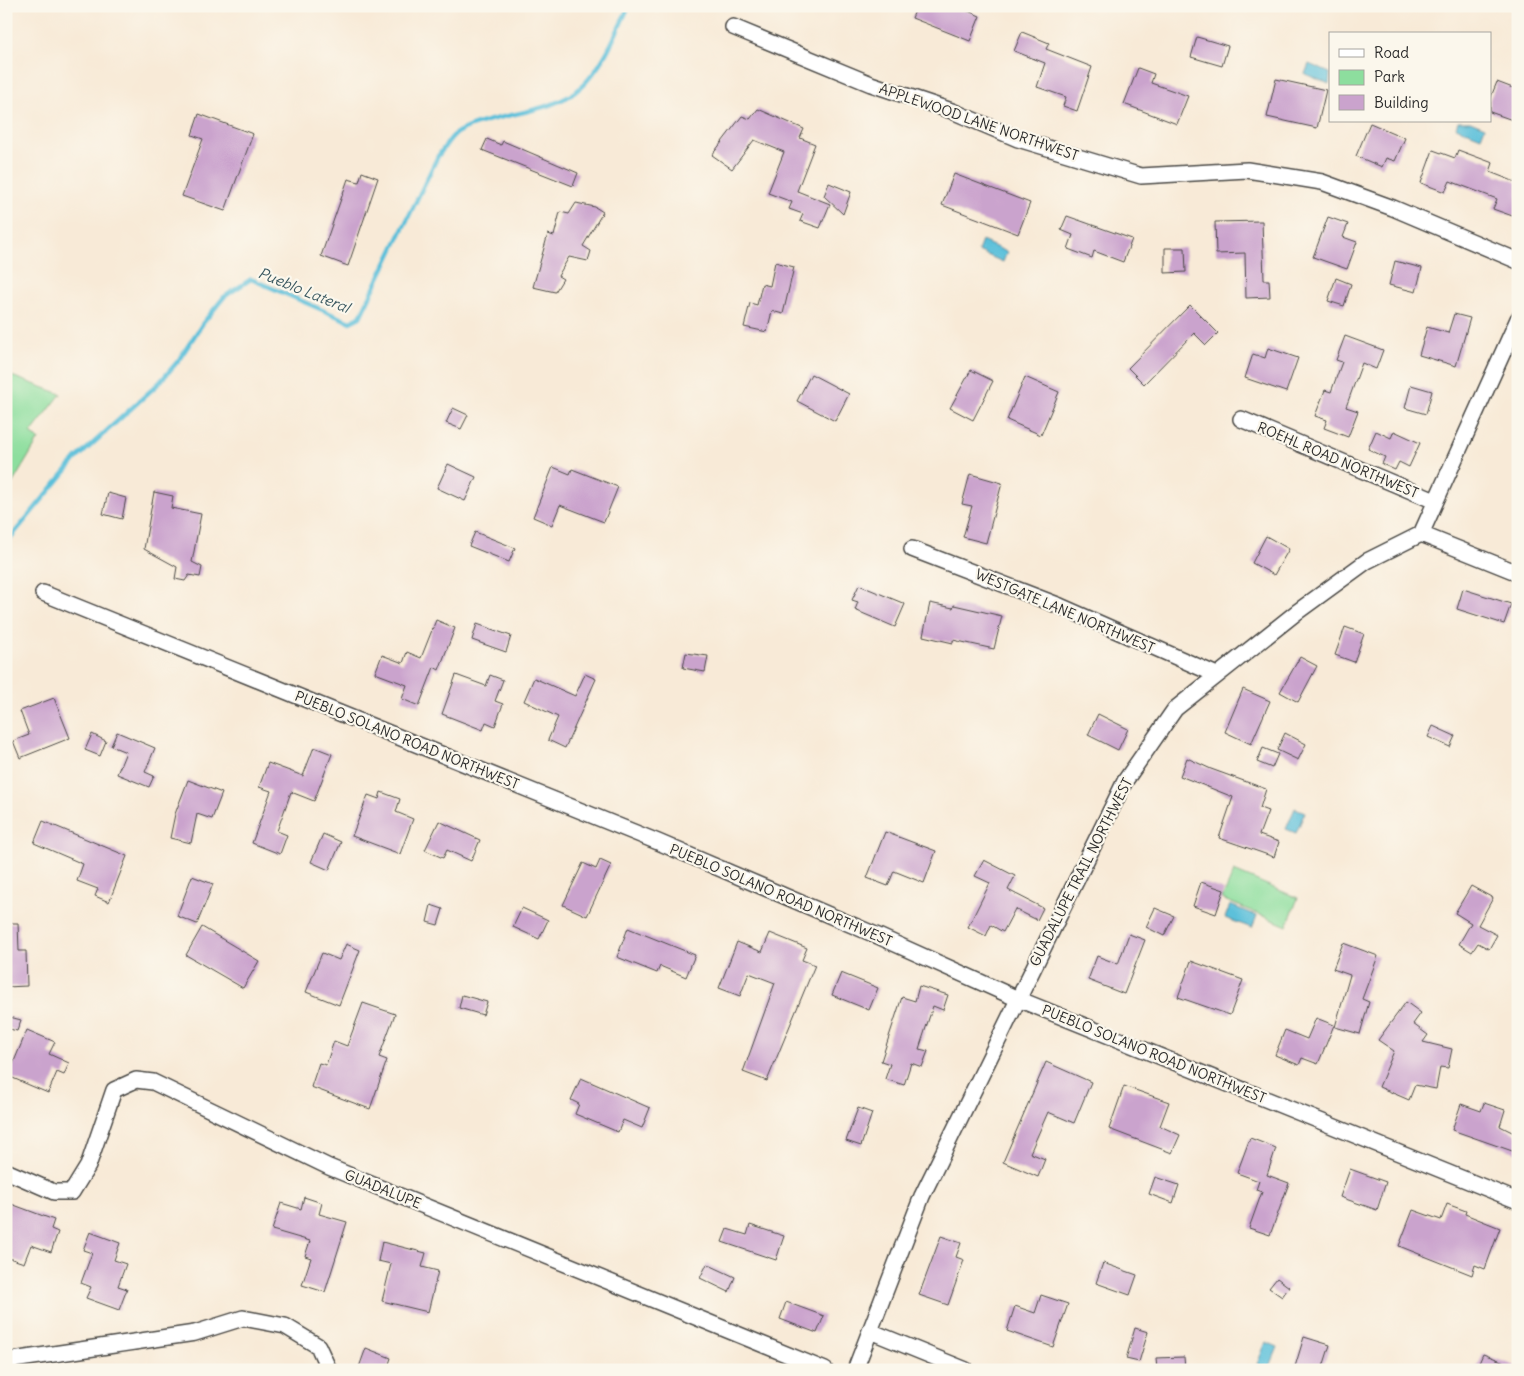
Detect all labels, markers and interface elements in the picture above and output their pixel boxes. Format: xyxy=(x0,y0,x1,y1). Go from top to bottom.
legend xyxy=(1329,32,1492,122)
text: Road xyxy=(1374,43,1409,62)
text: Park xyxy=(1374,67,1405,86)
street label: APPLEWOOD LANE NORTHWEST xyxy=(877,79,1081,165)
text: Building xyxy=(1374,93,1429,112)
water label: Pueblo Lateral xyxy=(256,263,355,318)
street label: ROEHL ROAD NORTHWEST xyxy=(1255,418,1421,502)
street label: WESTGATE LANE NORTHWEST xyxy=(973,565,1157,657)
street label: PUEBLO SOLANO ROAD NORTHWEST xyxy=(292,687,522,793)
street label: GUADALUPE TRAIL NORTHWEST xyxy=(1026,775,1136,969)
street label: PUEBLO SOLANO ROAD NORTHWEST xyxy=(667,840,895,950)
street label: PUEBLO SOLANO ROAD NORTHWEST xyxy=(1039,1001,1269,1107)
street label: GUADALUPE xyxy=(342,1165,424,1213)

